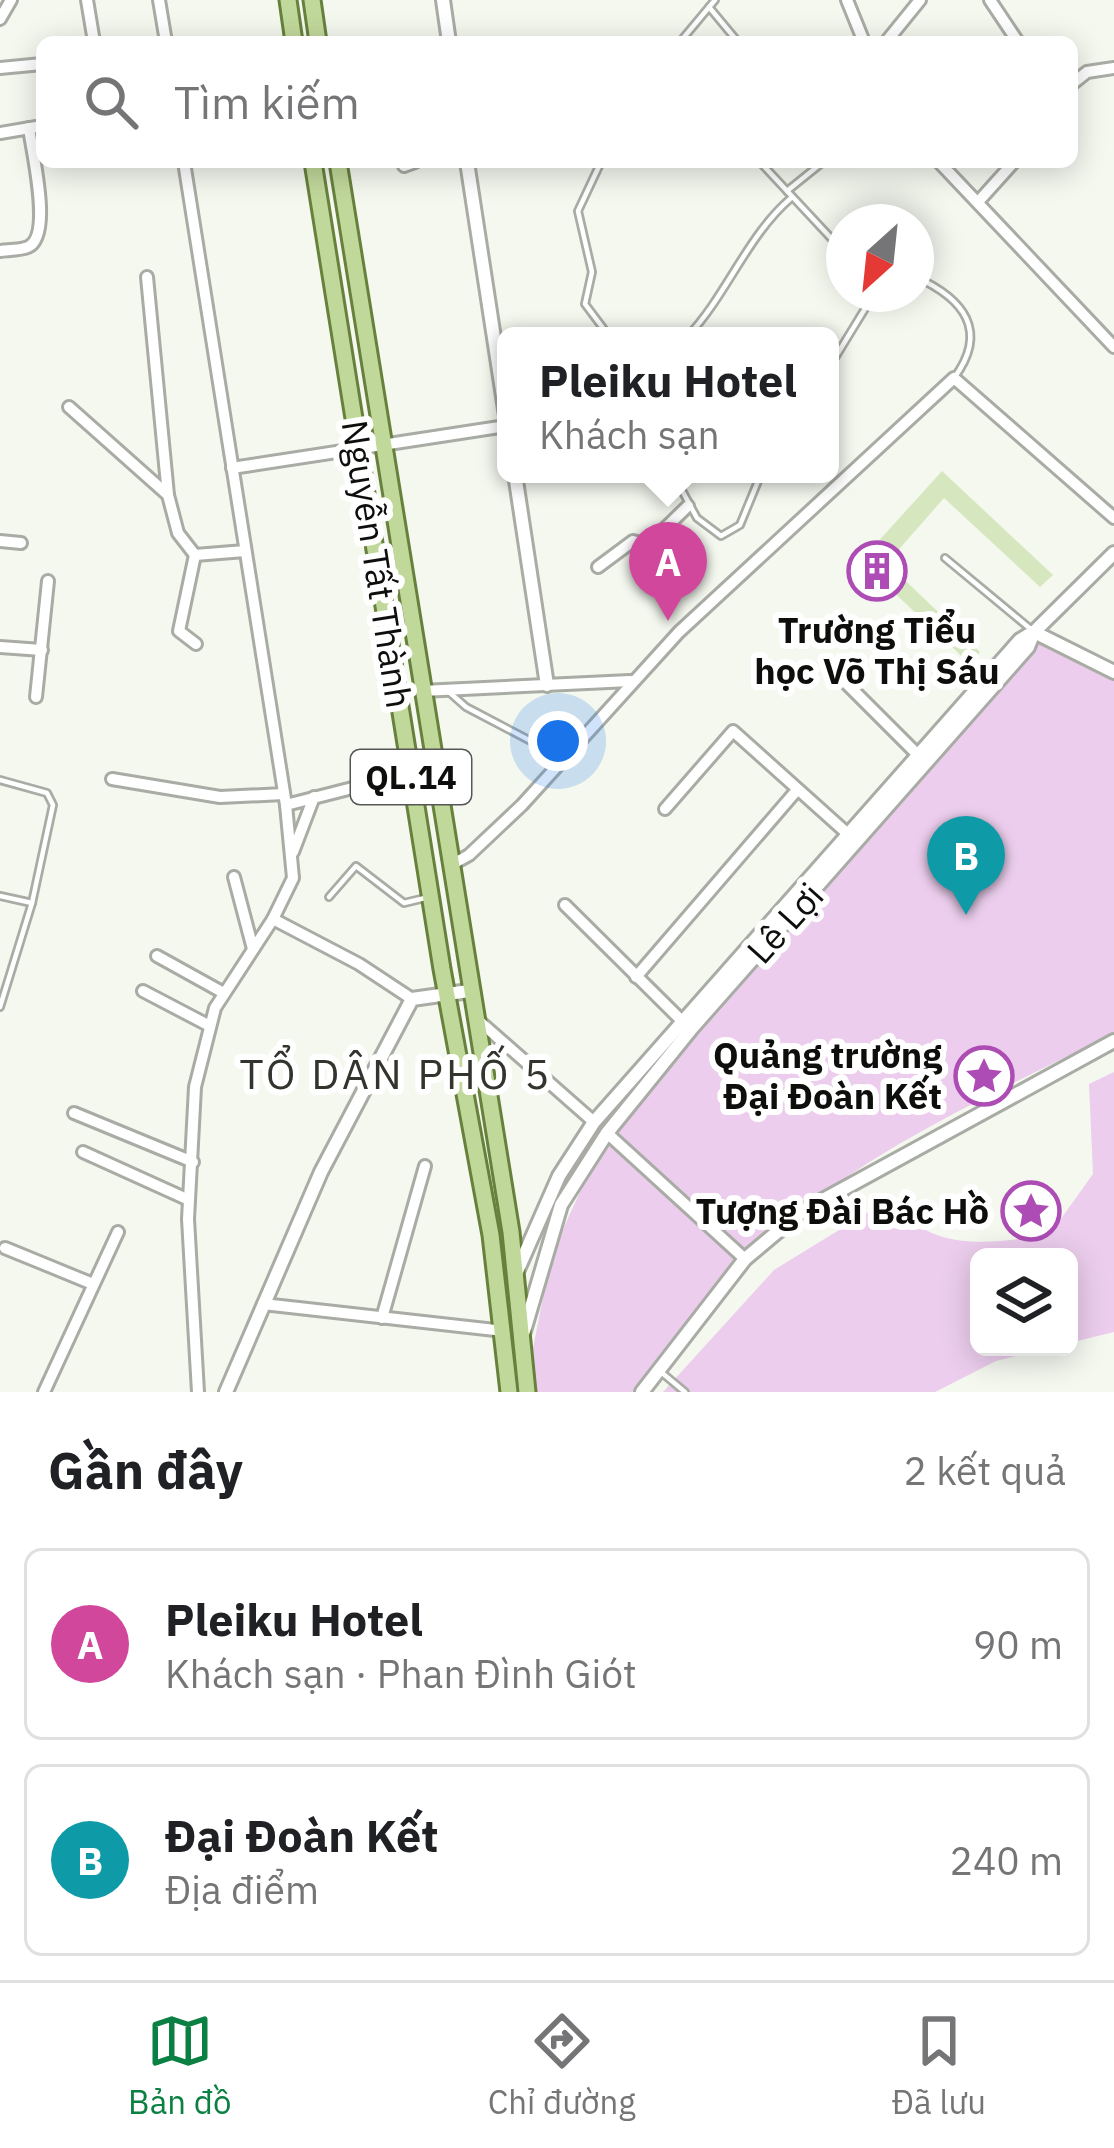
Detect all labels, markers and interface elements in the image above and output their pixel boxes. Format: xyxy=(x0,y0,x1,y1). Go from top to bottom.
search box xyxy=(36,36,1078,168)
icon: search xyxy=(78,69,144,135)
text: Tìm kiếm xyxy=(174,73,360,131)
north arrow xyxy=(826,204,934,312)
popup xyxy=(497,327,839,483)
text: Pleiku Hotel xyxy=(539,351,797,409)
text: Khách sạn xyxy=(539,409,720,460)
street label: Nguyễn Tất Thành xyxy=(332,417,423,711)
pin: A xyxy=(629,522,707,621)
building icon: Trường Tiểu học Võ Thị Sáu xyxy=(846,540,908,602)
place label: Trường Tiểu học Võ Thị Sáu xyxy=(754,606,1000,694)
your location xyxy=(528,711,588,771)
road number: QL.14 xyxy=(351,750,471,804)
pin: B xyxy=(927,816,1005,915)
street label: Lê Lợi xyxy=(736,872,833,973)
place label: Quảng trường Đại Đoàn Kết xyxy=(713,1031,942,1119)
district label: TỔ DÂN PHỐ 5 xyxy=(239,1044,553,1101)
place icon: Quảng trường Đại Đoàn Kết xyxy=(953,1045,1015,1107)
place icon: Tượng Đài Bác Hồ xyxy=(1000,1180,1062,1242)
place label: Tượng Đài Bác Hồ xyxy=(695,1187,989,1234)
map controls xyxy=(970,1248,1078,1356)
button: layers xyxy=(970,1248,1078,1356)
text: Gần đây xyxy=(48,1437,243,1503)
text: 2 kết quả xyxy=(904,1445,1066,1496)
text: Pleiku Hotel xyxy=(165,1590,423,1648)
text: A xyxy=(77,1619,103,1670)
text: 90 m xyxy=(973,1619,1063,1670)
text: Khách sạn · Phan Đình Giót xyxy=(165,1648,637,1699)
text: Đại Đoàn Kết xyxy=(165,1806,438,1864)
text: B xyxy=(77,1835,103,1886)
text: 240 m xyxy=(950,1835,1063,1886)
text: Địa điểm xyxy=(165,1864,319,1915)
tab: Bản đồ xyxy=(128,2008,232,2123)
tab: Chỉ đường xyxy=(488,2008,636,2123)
tab: Đã lưu xyxy=(892,2008,986,2123)

